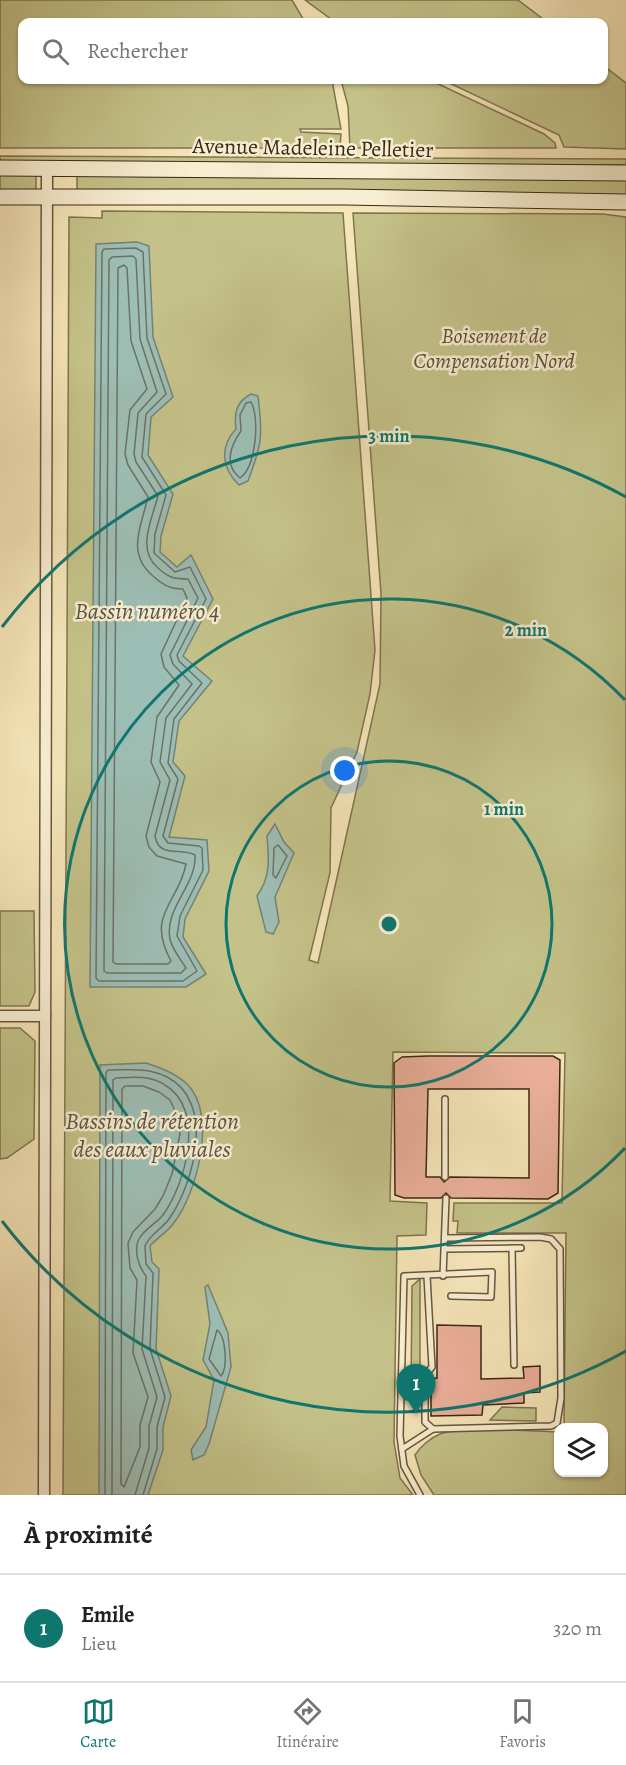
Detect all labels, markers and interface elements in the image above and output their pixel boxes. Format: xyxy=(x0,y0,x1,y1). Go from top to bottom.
search box xyxy=(18,18,608,84)
icon: search xyxy=(39,35,72,68)
text: Rechercher xyxy=(87,36,188,66)
street label: Avenue Madeleine Pelletier xyxy=(191,131,434,165)
park label: Boisement de Compensation Nord xyxy=(413,321,575,376)
text: 3 min xyxy=(368,424,410,448)
water label: Bassin numéro 4 xyxy=(74,595,220,627)
text: 2 min xyxy=(505,618,547,642)
your location xyxy=(330,756,359,785)
text: 1 min xyxy=(484,797,524,821)
centre of rings xyxy=(379,914,399,934)
water label: Bassins de rétention des eaux pluviales xyxy=(65,1105,239,1165)
pin: 1 xyxy=(396,1364,436,1414)
map controls xyxy=(554,1423,608,1477)
button: layers xyxy=(554,1423,608,1477)
text: À proximité xyxy=(24,1517,153,1552)
text: Emile xyxy=(81,1600,134,1630)
text: 1 xyxy=(40,1615,47,1642)
text: 320 m xyxy=(553,1615,602,1642)
text: Lieu xyxy=(81,1630,117,1657)
tab: Carte xyxy=(80,1695,116,1753)
tab: Itinéraire xyxy=(276,1695,339,1753)
tab: Favoris xyxy=(499,1695,546,1753)

